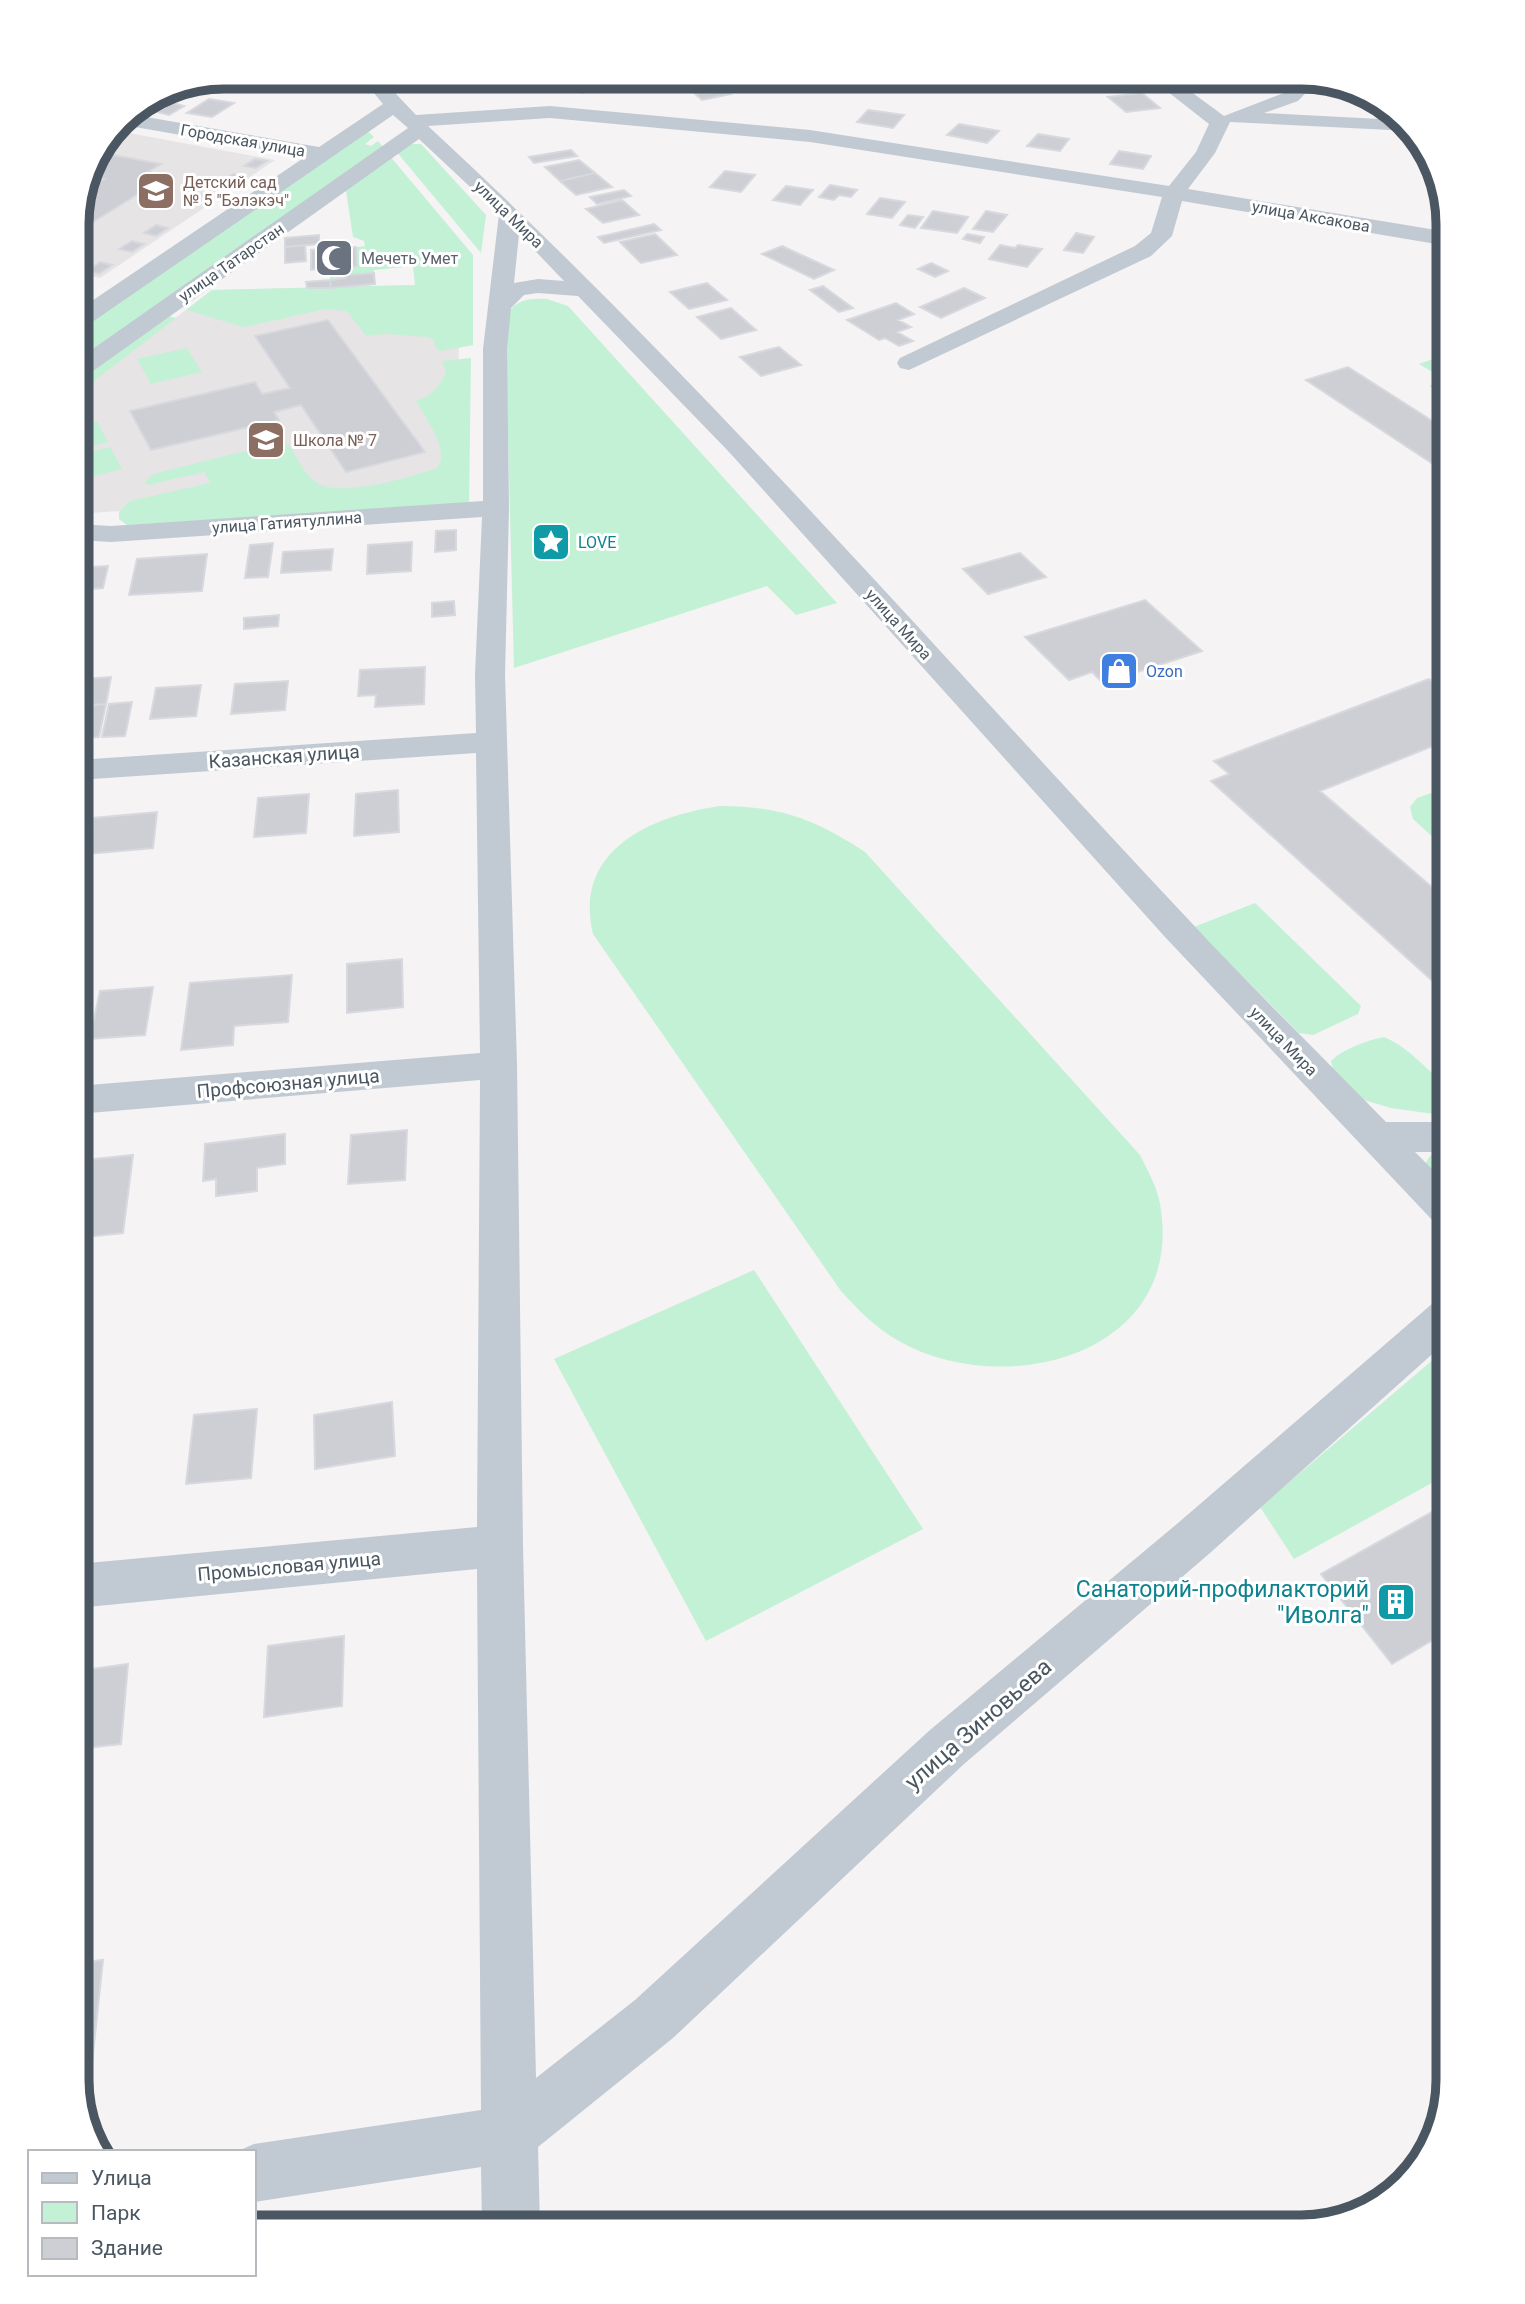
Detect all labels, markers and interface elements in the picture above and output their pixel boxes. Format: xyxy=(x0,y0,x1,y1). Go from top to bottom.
street label: Городская улица xyxy=(179,120,307,161)
school or university icon: Детский сад № 5 "Бэлэкэч" xyxy=(135,170,177,212)
place label: Детский сад № 5 "Бэлэкэч" xyxy=(183,173,289,210)
street label: улица Мира xyxy=(470,177,547,252)
street label: улица Аксакова xyxy=(1250,197,1371,236)
street label: улица Татарстан xyxy=(175,219,288,306)
mosque icon: Мечеть Умет xyxy=(313,237,355,279)
place label: Мечеть Умет xyxy=(361,249,458,268)
school or university icon: Школа № 7 xyxy=(245,419,287,461)
place label: Школа № 7 xyxy=(293,431,377,450)
street label: улица Гатиятуллина xyxy=(211,508,363,537)
place icon: LOVE xyxy=(530,521,572,563)
place label: LOVE xyxy=(578,533,616,552)
street label: улица Мира xyxy=(862,585,935,664)
shop icon: Ozon xyxy=(1098,650,1140,692)
place label: Ozon xyxy=(1146,662,1183,681)
street label: Казанская улица xyxy=(208,740,360,773)
street label: улица Мира xyxy=(1246,1003,1321,1080)
street label: Профсоюзная улица xyxy=(196,1064,380,1103)
street label: Промысловая улица xyxy=(196,1547,382,1586)
place label: Санаторий-профилакторий "Иволга" xyxy=(1076,1576,1369,1629)
building icon: Санаторий-профилакторий "Иволга" xyxy=(1375,1581,1417,1623)
street label: улица Зиновьева xyxy=(899,1653,1057,1795)
legend xyxy=(28,2150,256,2276)
text: Улица xyxy=(91,2166,152,2190)
text: Парк xyxy=(91,2201,141,2225)
text: Здание xyxy=(91,2236,163,2260)

